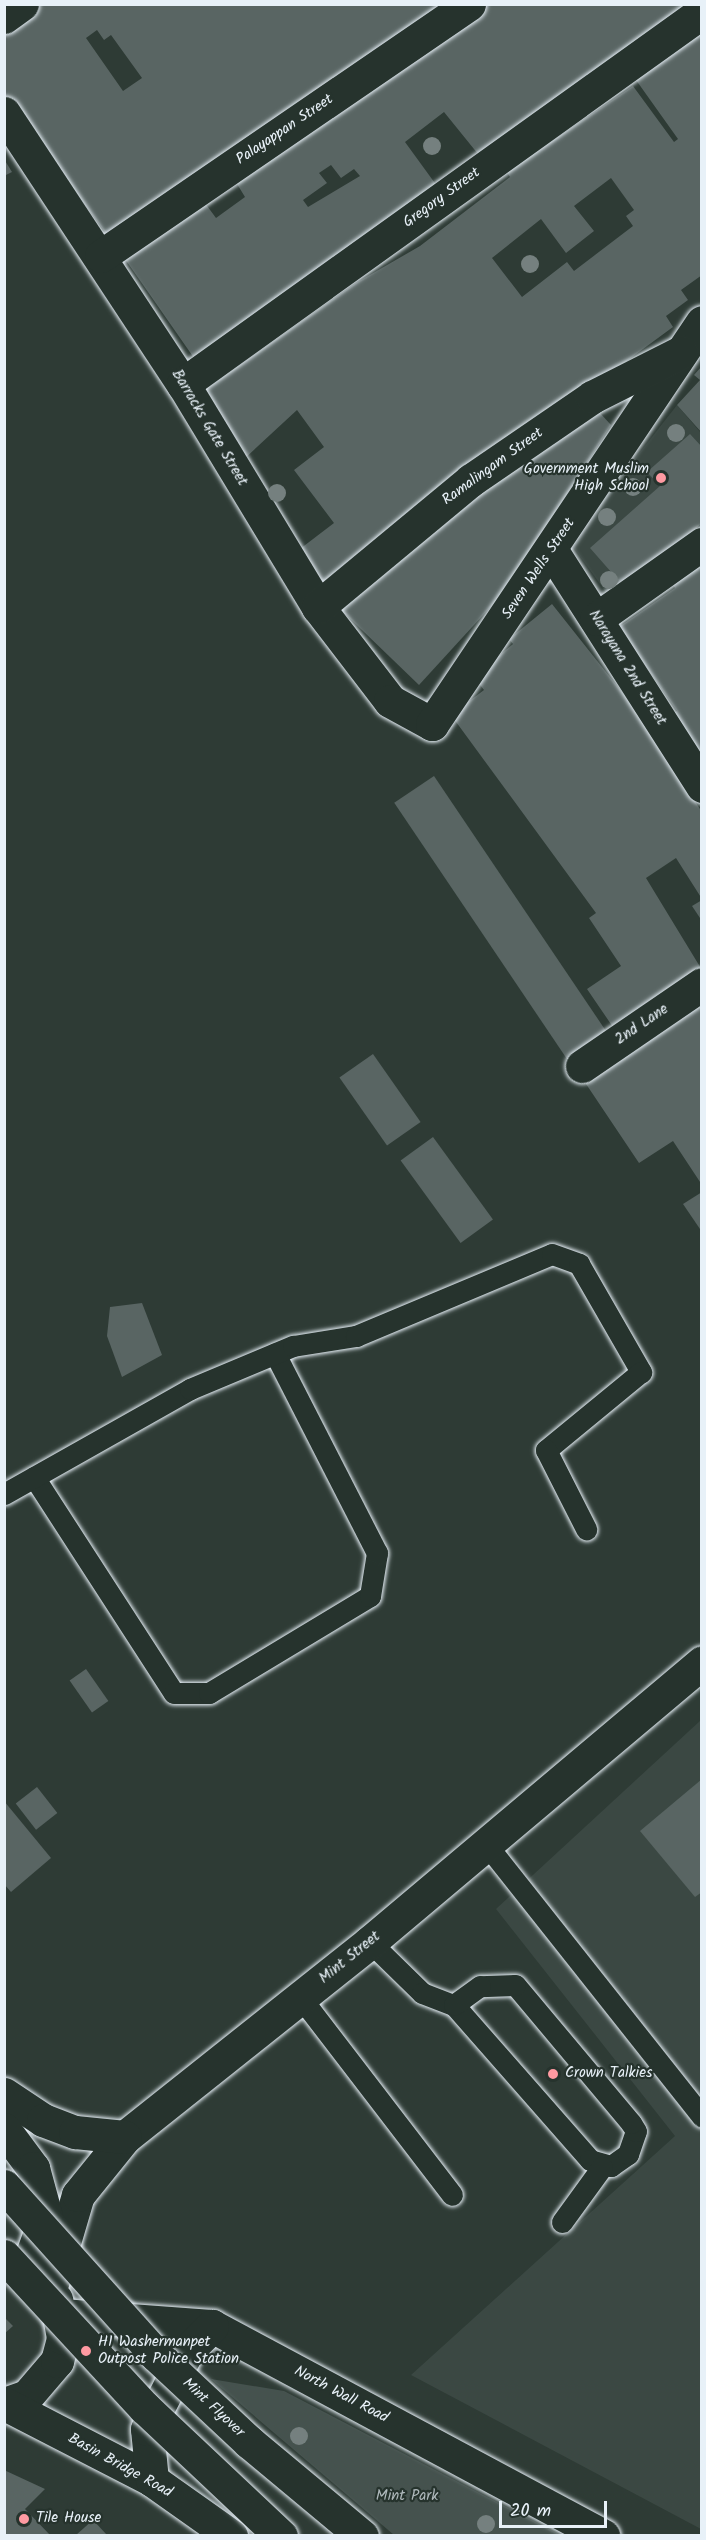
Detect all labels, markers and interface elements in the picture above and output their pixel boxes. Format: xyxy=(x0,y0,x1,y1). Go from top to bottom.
street label: Palayappan Street xyxy=(233,91,337,169)
street label: Gregory Street xyxy=(400,164,484,232)
street label: Barracks Gate Street xyxy=(167,367,251,489)
street label: Ramalingam Street xyxy=(439,424,547,510)
place label: Government Muslim High School xyxy=(524,460,649,495)
marker: Government Muslim High School xyxy=(654,471,668,485)
street label: Seven Wells Street xyxy=(499,515,579,623)
street label: Narayana 2nd Street xyxy=(584,607,670,729)
street label: 2nd Lane xyxy=(612,1001,672,1049)
street label: Mint Street xyxy=(316,1928,384,1988)
place label: Crown Talkies xyxy=(565,2065,652,2083)
marker: Crown Talkies xyxy=(546,2067,560,2081)
place label: H1 Washermanpet Outpost Police Station xyxy=(98,2333,239,2368)
marker: H1 Washermanpet Outpost Police Station xyxy=(79,2344,93,2358)
street label: North Wall Road xyxy=(291,2363,391,2427)
street label: Mint Flyover xyxy=(178,2375,248,2441)
street label: Basin Bridge Road xyxy=(65,2430,175,2502)
park label: Mint Park xyxy=(376,2488,438,2506)
scale bar xyxy=(502,2489,610,2527)
text: 20 m xyxy=(510,2497,551,2526)
place label: Tile House xyxy=(36,2510,101,2528)
marker: Tile House xyxy=(17,2512,31,2526)

